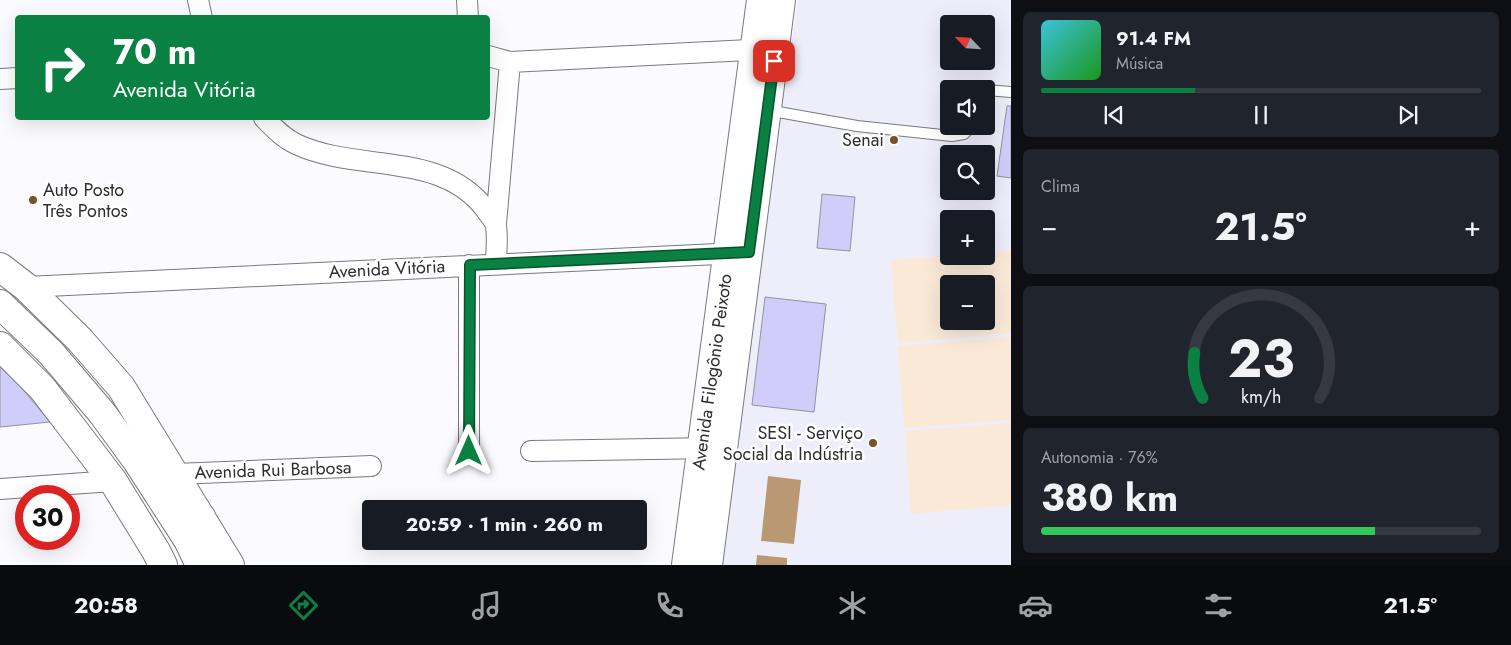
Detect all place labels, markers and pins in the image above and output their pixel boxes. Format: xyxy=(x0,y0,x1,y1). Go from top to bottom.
pin xyxy=(753,40,795,82)
place label: Senai xyxy=(842,127,884,153)
marker: Senai xyxy=(888,134,900,146)
place label: Auto Posto Três Pontos xyxy=(43,177,128,224)
marker: Auto Posto Três Pontos xyxy=(27,194,39,206)
place label: SESI - Serviço Social da Indústria xyxy=(723,420,863,467)
marker: SESI - Serviço Social da Indústria xyxy=(867,437,879,449)

